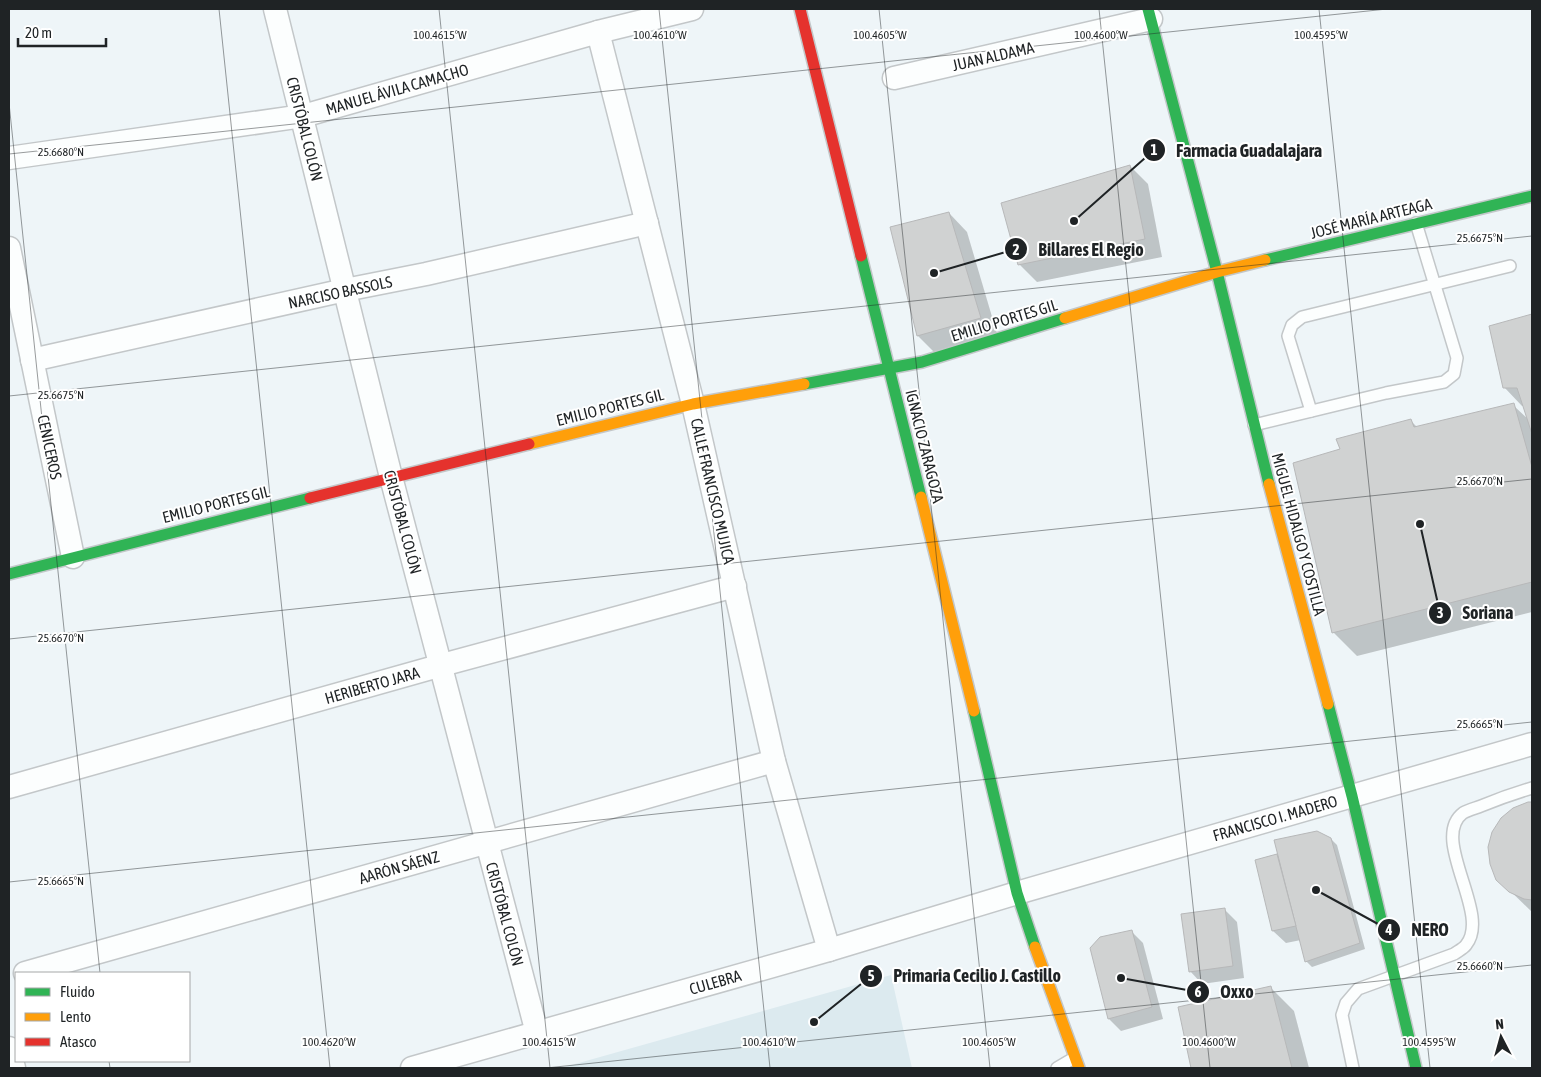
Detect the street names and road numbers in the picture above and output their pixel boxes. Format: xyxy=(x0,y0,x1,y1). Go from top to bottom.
street label: JUAN ALDAMA xyxy=(950,38,1036,74)
street label: MANUEL ÁVILA CAMACHO xyxy=(324,60,470,118)
street label: CRISTÓBAL COLÓN xyxy=(283,75,327,183)
street label: JOSÉ MARÍA ARTEAGA xyxy=(1308,194,1434,242)
street label: NARCISO BASSOLS xyxy=(286,272,394,312)
street label: EMILIO PORTES GIL xyxy=(949,295,1060,345)
street label: EMILIO PORTES GIL xyxy=(554,385,666,429)
street label: IGNACIO ZARAGOZA xyxy=(902,388,948,505)
street label: CENICEROS xyxy=(34,413,66,481)
street label: CALLE FRANCISCO MUJICA xyxy=(687,416,739,566)
street label: MIGUEL HIDALGO Y COSTILLA xyxy=(1269,451,1329,617)
street label: CRISTÓBAL COLÓN xyxy=(380,468,426,576)
street label: EMILIO PORTES GIL xyxy=(160,482,272,526)
street label: HERIBERTO JARA xyxy=(323,663,422,707)
street label: FRANCISCO I. MADERO xyxy=(1211,792,1339,844)
street label: AARÓN SÁENZ xyxy=(357,847,441,887)
street label: CRISTÓBAL COLÓN xyxy=(482,860,528,968)
street label: CULEBRA xyxy=(687,966,743,998)

